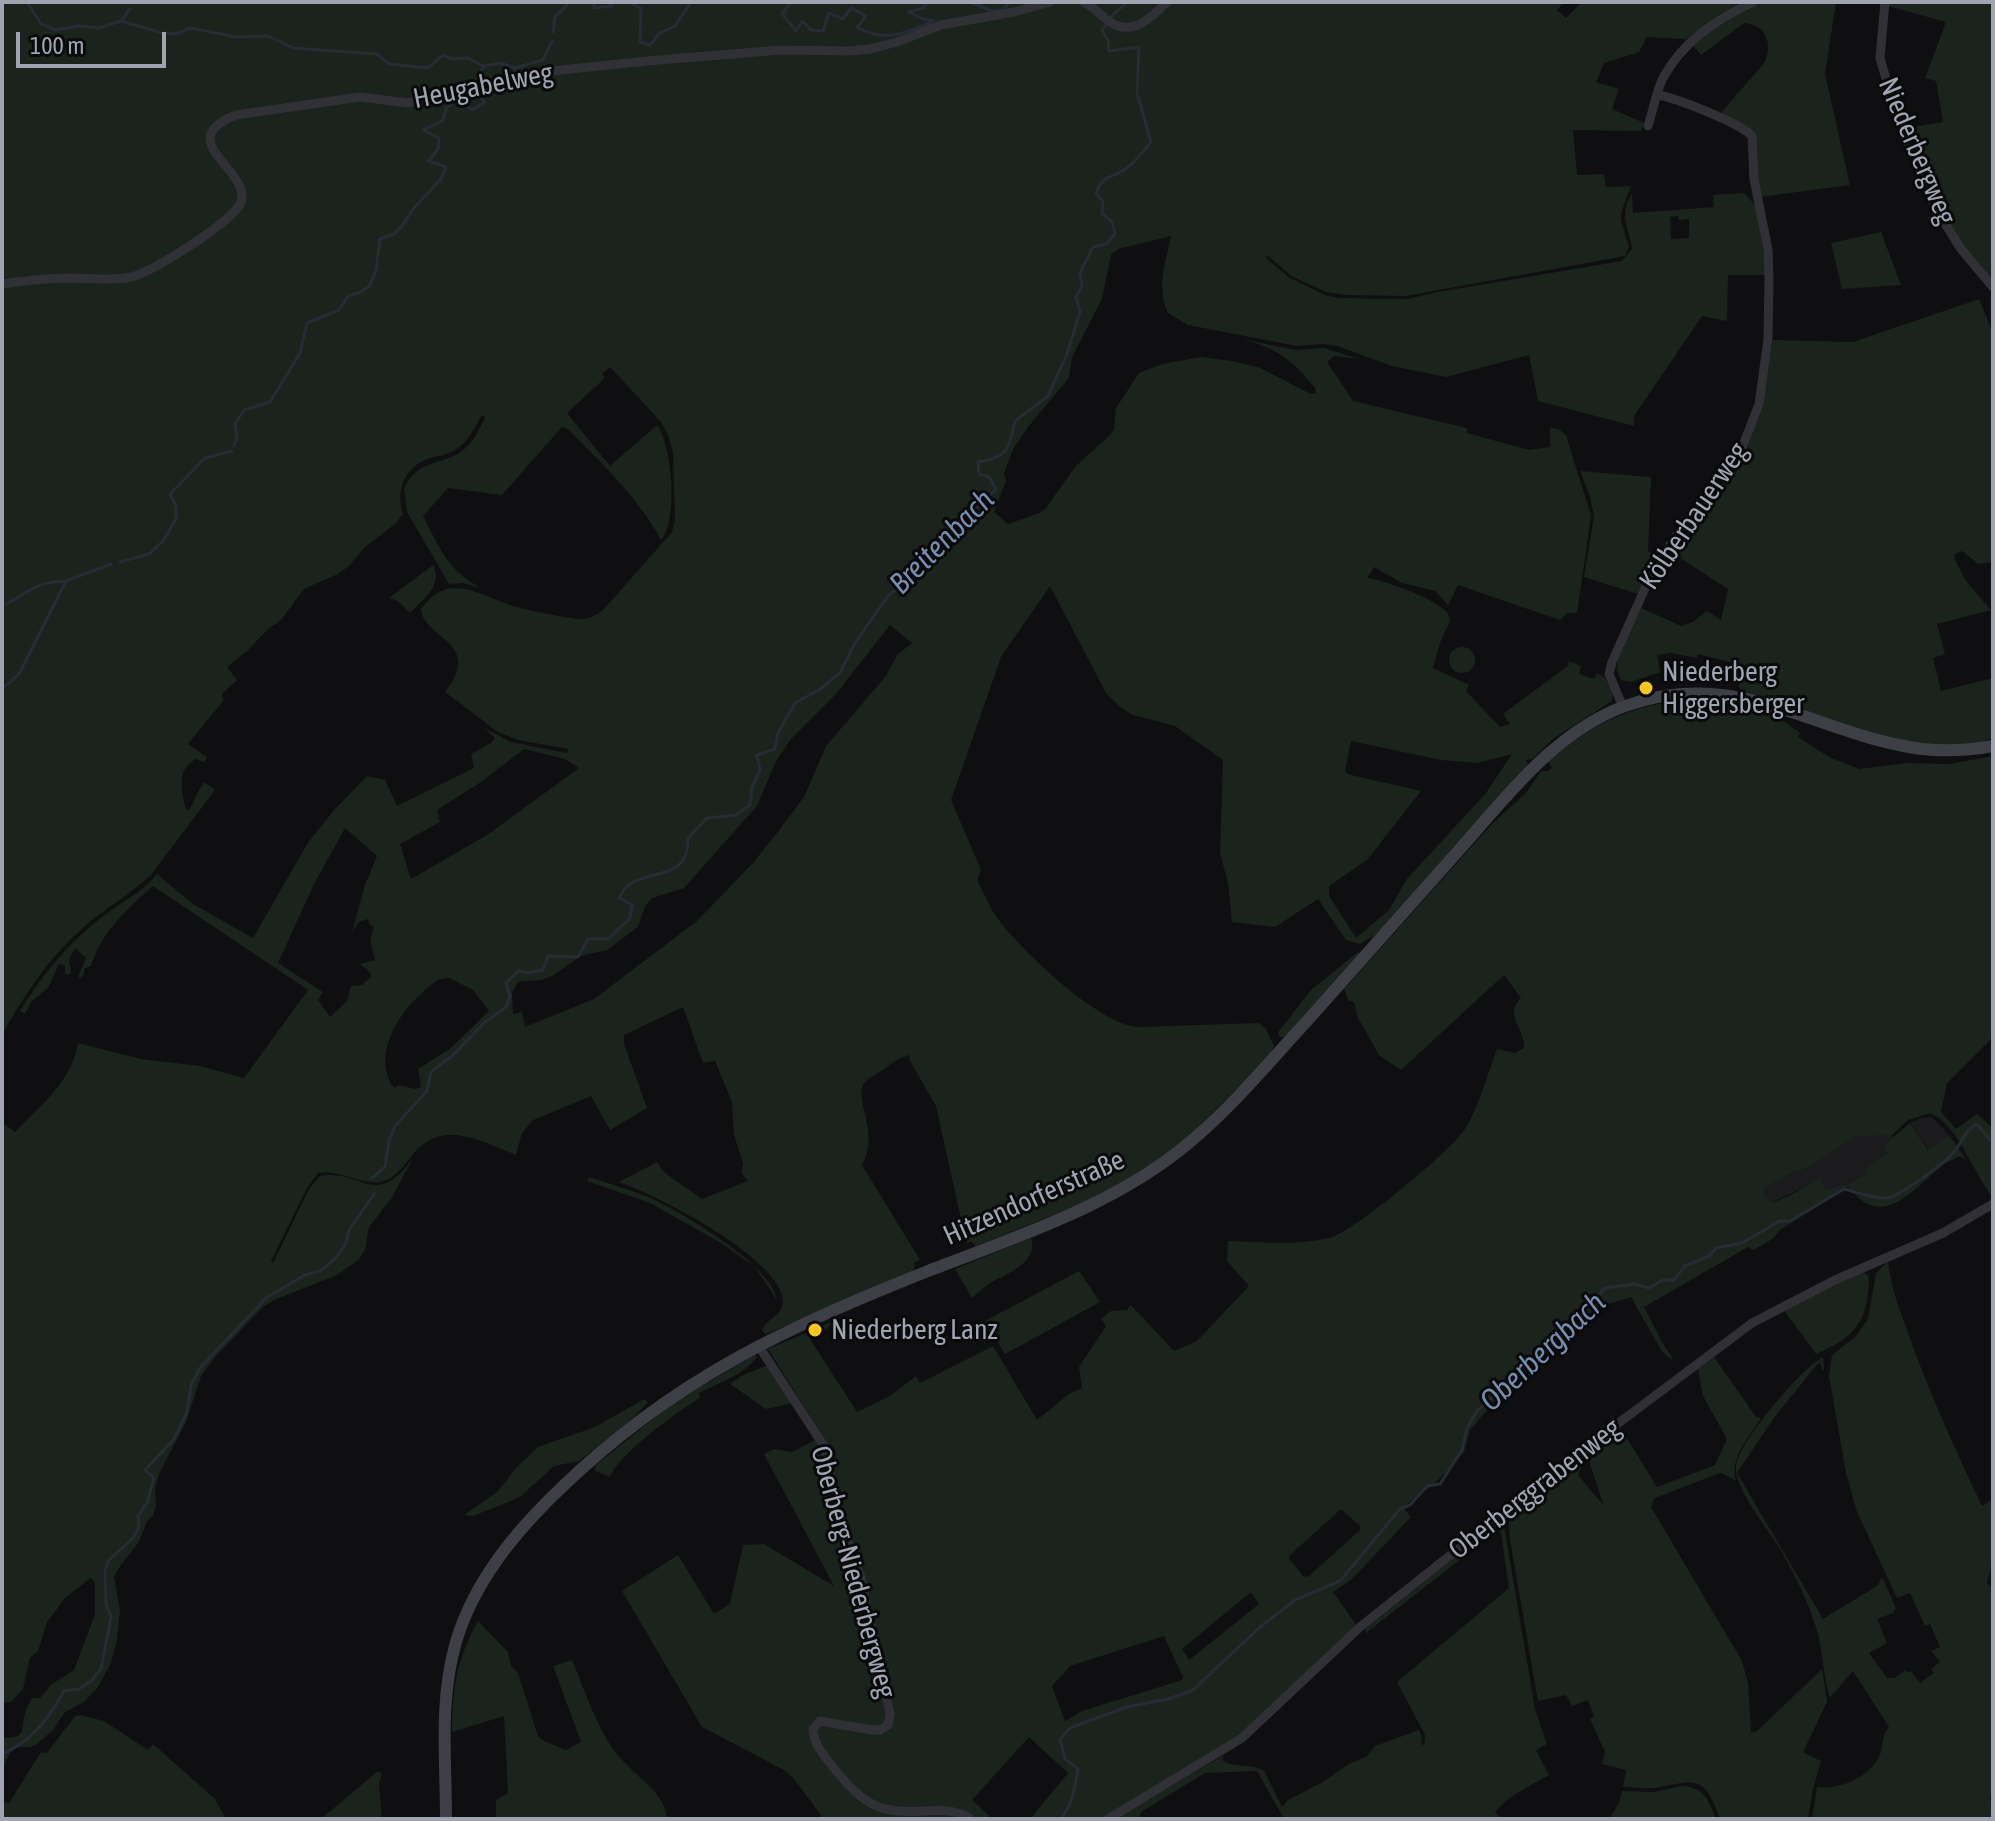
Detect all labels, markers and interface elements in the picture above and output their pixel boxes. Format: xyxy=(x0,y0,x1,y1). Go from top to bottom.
scale bar xyxy=(20,16,170,66)
text: 100 m xyxy=(30,32,84,59)
street label: Heugabelweg xyxy=(410,56,556,116)
street label: Niederbergweg xyxy=(1871,72,1963,230)
street label: Kölberbauerweg xyxy=(1633,436,1755,596)
water label: Breitenbach xyxy=(882,482,1002,602)
place label: Niederberg Higgersberger xyxy=(1662,655,1804,721)
marker: Niederberg Higgersberger xyxy=(1637,679,1655,697)
street label: Hitzendorferstraße xyxy=(938,1143,1130,1253)
water label: Oberbergbach xyxy=(1473,1285,1613,1419)
place label: Niederberg Lanz xyxy=(831,1313,998,1347)
marker: Niederberg Lanz xyxy=(806,1321,824,1339)
street label: Oberberggrabenweg xyxy=(1442,1411,1628,1567)
street label: Oberberg-Niederbergweg xyxy=(803,1442,903,1702)

